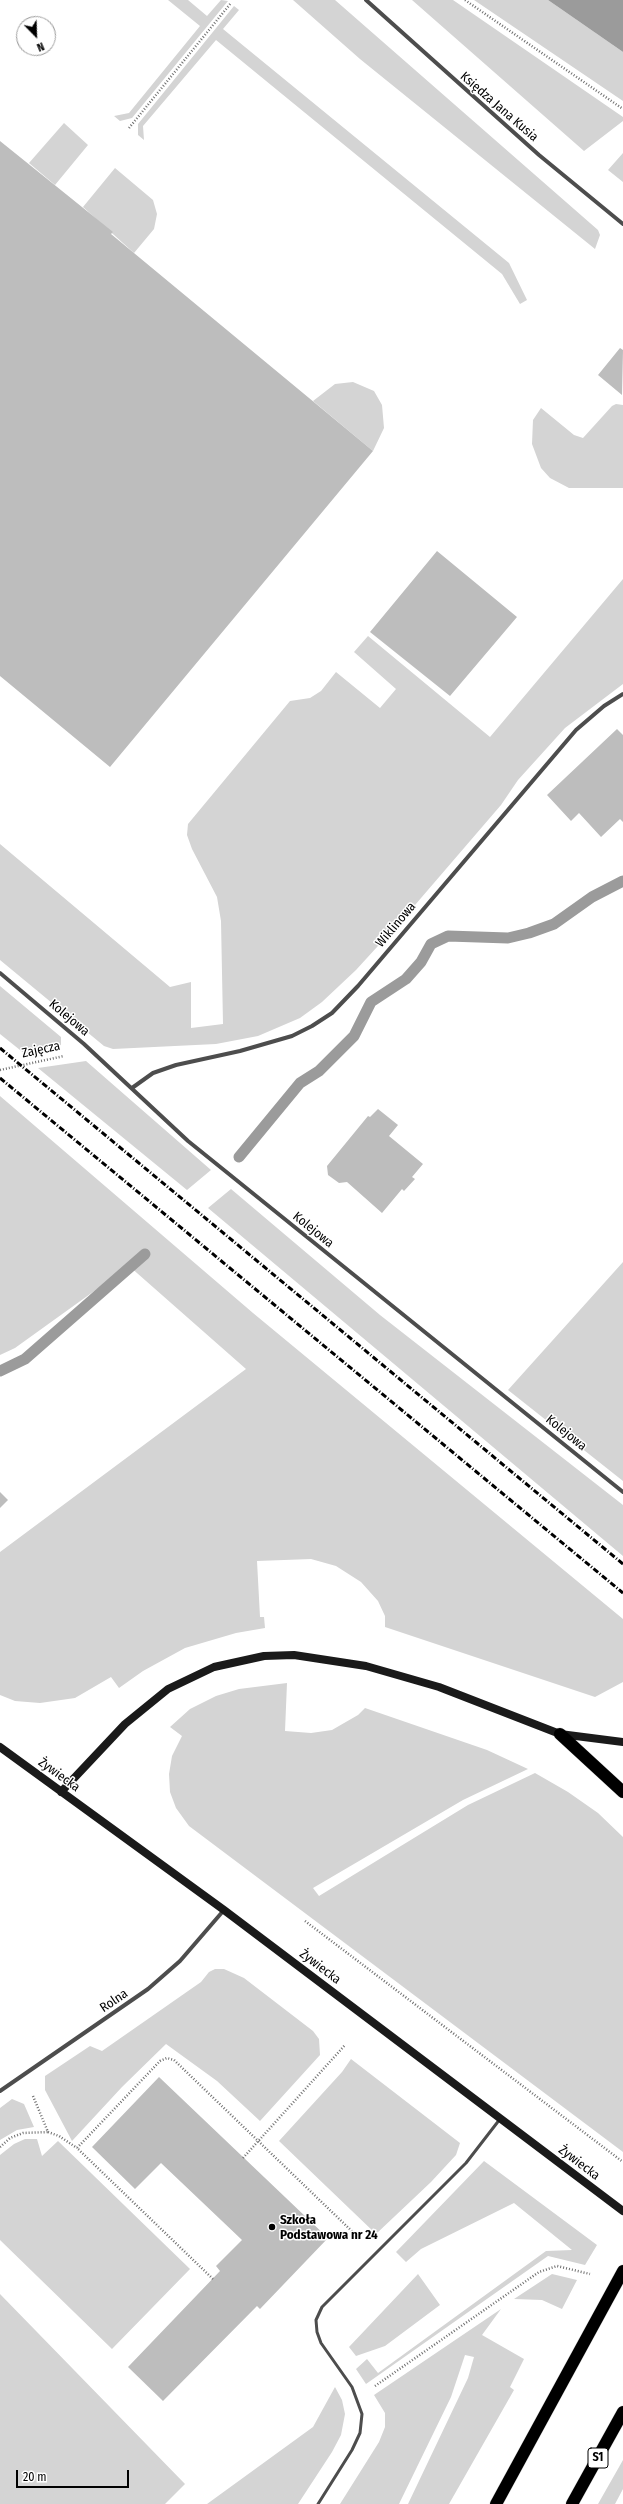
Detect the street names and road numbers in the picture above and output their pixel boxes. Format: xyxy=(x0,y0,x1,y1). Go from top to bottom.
street label: Księdza Jana Kusia xyxy=(457,69,541,145)
street label: Wiklinowa xyxy=(373,899,419,951)
street label: Kolejowa xyxy=(46,997,92,1039)
street label: Zajęcza xyxy=(20,1038,62,1062)
street label: Kolejowa xyxy=(289,1209,337,1251)
street label: Kolejowa xyxy=(542,1412,590,1454)
street label: Żywiecka xyxy=(35,1755,83,1795)
street label: Żywiecka xyxy=(296,1946,344,1988)
street label: Rolna xyxy=(97,1986,131,2016)
street label: Żywiecka xyxy=(555,2142,603,2184)
road number: S1 xyxy=(588,2448,608,2468)

